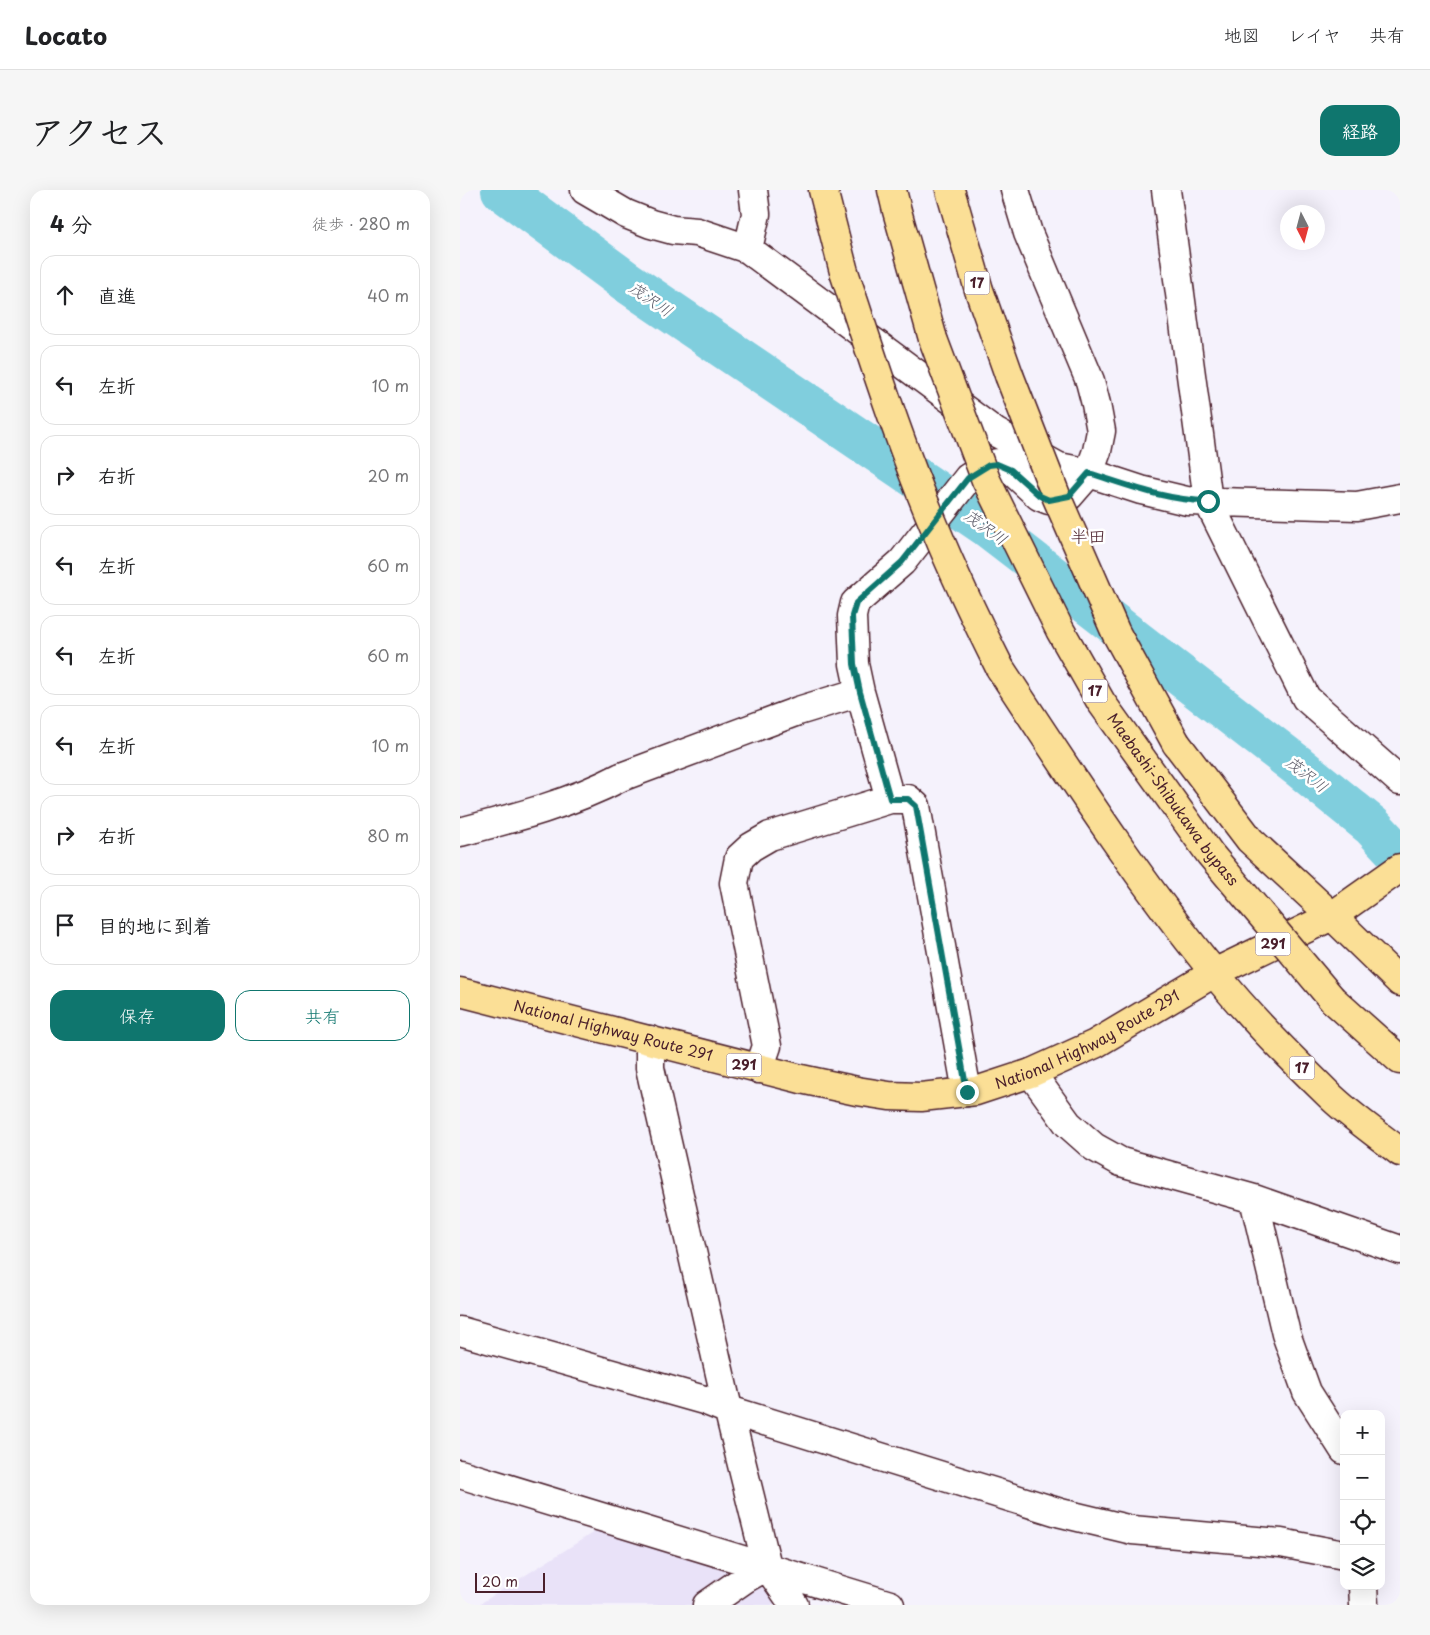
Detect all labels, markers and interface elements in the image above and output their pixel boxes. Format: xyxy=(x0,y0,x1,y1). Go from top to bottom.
text: Locato xyxy=(25,17,107,53)
text: 地図 xyxy=(1224,21,1260,48)
text: レイヤ xyxy=(1288,21,1341,48)
text: 共有 xyxy=(1369,21,1405,48)
text: アクセス xyxy=(30,104,168,157)
button: 経路 xyxy=(1320,105,1400,156)
north arrow xyxy=(1280,205,1325,250)
text: 4 分 xyxy=(50,207,92,239)
text: 徒歩 · 280 m xyxy=(312,211,410,235)
road number: 17 xyxy=(964,272,990,295)
water label: 茂沢川 xyxy=(625,275,678,322)
icon: ahead xyxy=(51,281,79,309)
text: 直進 xyxy=(98,281,136,309)
text: 40 m xyxy=(367,283,409,307)
icon: left xyxy=(51,371,79,399)
text: 左折 xyxy=(98,371,136,399)
text: 10 m xyxy=(372,373,409,397)
icon: right xyxy=(51,461,79,489)
text: 右折 xyxy=(98,461,136,489)
text: 20 m xyxy=(368,463,409,487)
route start xyxy=(1197,490,1220,513)
water label: 茂沢川 xyxy=(960,502,1013,550)
district label: 半田 xyxy=(1070,522,1106,549)
icon: left xyxy=(51,551,79,579)
text: 左折 xyxy=(98,551,136,579)
text: 60 m xyxy=(367,553,409,577)
icon: left xyxy=(51,641,79,669)
text: 左折 xyxy=(98,641,136,669)
text: 60 m xyxy=(367,643,409,667)
road number: 17 xyxy=(1082,680,1108,702)
street label: Maebashi-Shibukawa bypass xyxy=(1102,708,1245,890)
icon: left xyxy=(51,731,79,759)
text: 左折 xyxy=(98,731,136,759)
text: 10 m xyxy=(372,733,409,757)
water label: 茂沢川 xyxy=(1281,749,1334,797)
icon: right xyxy=(51,821,79,849)
text: 右折 xyxy=(98,821,136,849)
text: 80 m xyxy=(367,823,409,847)
icon: arrive xyxy=(51,911,79,939)
text: 目的地に到着 xyxy=(98,911,212,939)
road number: 291 xyxy=(1256,932,1290,956)
street label: National Highway Route 291 xyxy=(992,983,1184,1094)
button: 保存 xyxy=(50,990,225,1041)
button: 共有 xyxy=(235,990,410,1041)
street label: National Highway Route 291 xyxy=(512,993,715,1066)
road number: 291 xyxy=(726,1054,762,1076)
road number: 17 xyxy=(1290,1056,1314,1080)
route end xyxy=(956,1081,979,1104)
map controls xyxy=(1340,1410,1385,1590)
button: + xyxy=(1340,1410,1385,1455)
button: − xyxy=(1340,1455,1385,1500)
button: locate xyxy=(1340,1500,1385,1545)
button: layers xyxy=(1340,1545,1385,1590)
scale bar xyxy=(475,1570,545,1593)
text: 20 m xyxy=(482,1571,518,1592)

